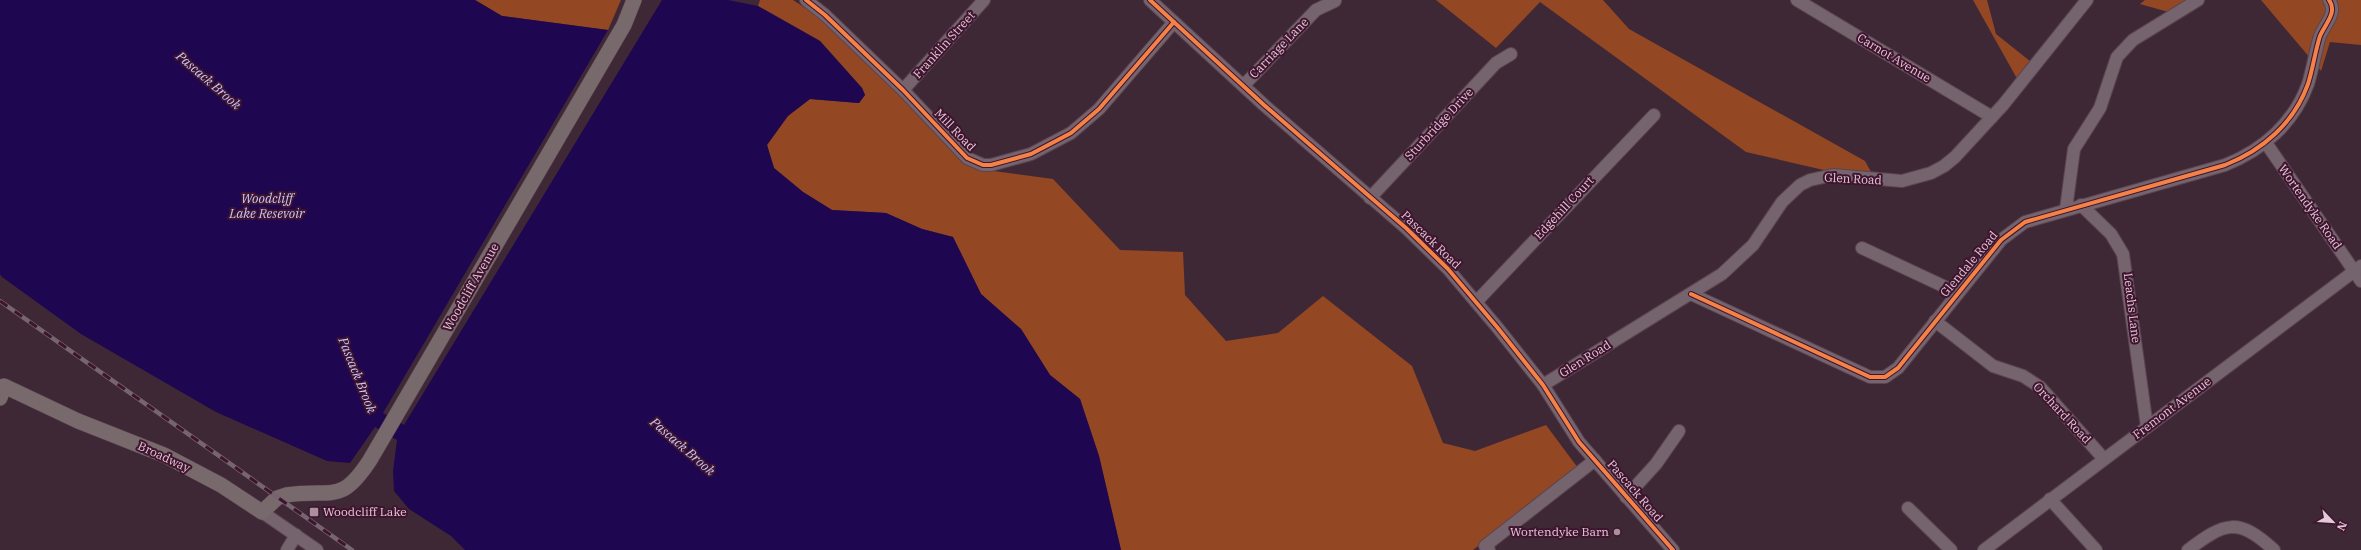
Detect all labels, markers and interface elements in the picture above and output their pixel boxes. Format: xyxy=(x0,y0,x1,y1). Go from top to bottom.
street label: Franklin Street xyxy=(910,8,978,81)
street label: Carriage Lane xyxy=(1246,14,1311,81)
street label: Carnot Avenue xyxy=(1855,30,1934,85)
water label: Pascack Brook xyxy=(172,47,245,113)
street label: Sturbridge Drive xyxy=(1401,84,1476,163)
street label: Mill Road xyxy=(932,105,979,154)
street label: Wortendyke Road xyxy=(2276,161,2345,252)
street label: Glen Road xyxy=(1824,169,1882,188)
street label: Edgehill Court xyxy=(1531,173,1597,242)
water label: Woodcliff Lake Resevoir xyxy=(228,190,305,222)
street label: Pascack Road xyxy=(1398,207,1464,272)
street label: Glendale Road xyxy=(1937,228,2001,300)
street label: Woodcliff Avenue xyxy=(439,240,502,333)
street label: Leachs Lane xyxy=(2121,272,2144,344)
water label: Pascack Brook xyxy=(334,334,381,416)
street label: Glen Road xyxy=(1556,337,1613,380)
street label: Fremont Avenue xyxy=(2130,373,2214,442)
street label: Orchard Road xyxy=(2030,379,2095,446)
water label: Pascack Brook xyxy=(646,413,719,479)
street label: Broadway xyxy=(136,438,193,475)
street label: Pascack Road xyxy=(1604,457,1666,525)
north arrow xyxy=(2313,502,2353,542)
place label: Woodcliff Lake xyxy=(323,504,407,519)
marker: Woodcliff Lake xyxy=(308,506,320,518)
text: N xyxy=(2334,519,2350,533)
place label: Wortendyke Barn xyxy=(1510,524,1609,539)
marker: Wortendyke Barn xyxy=(1612,527,1622,537)

